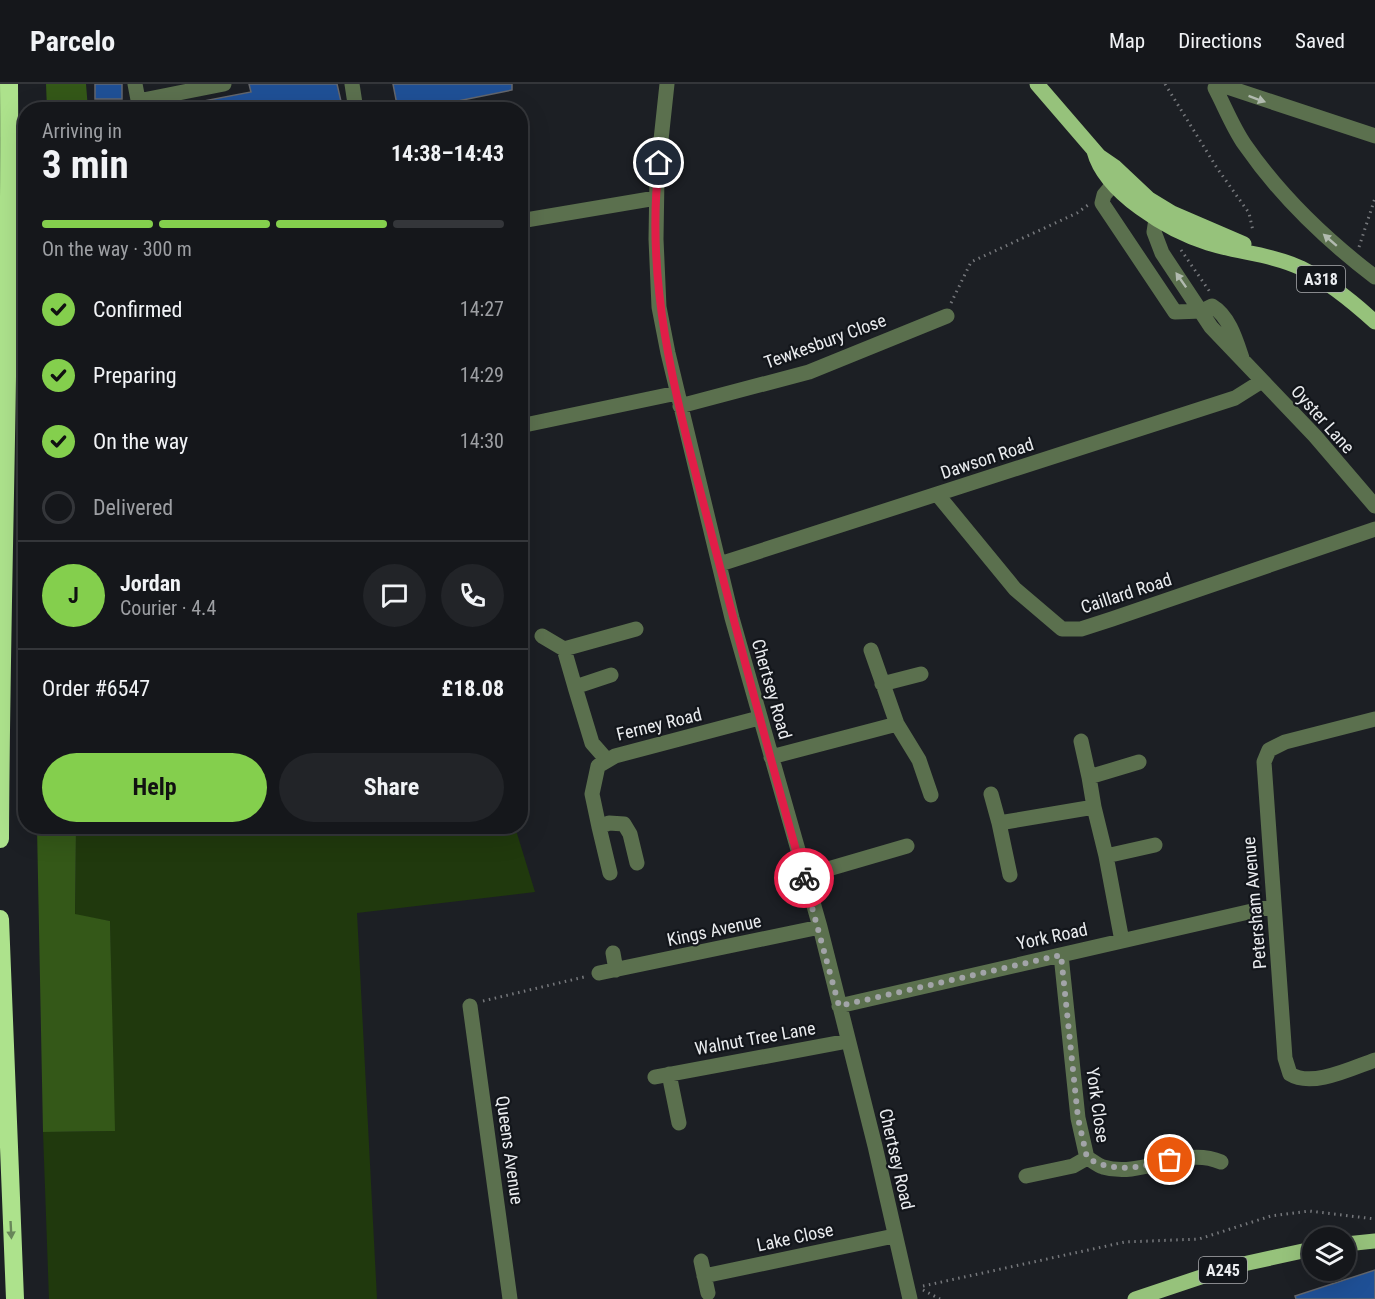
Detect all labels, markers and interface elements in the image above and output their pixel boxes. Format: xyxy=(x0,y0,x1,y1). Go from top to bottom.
text: Parcelo xyxy=(30,25,115,58)
text: Map xyxy=(1109,29,1145,53)
text: Directions xyxy=(1178,29,1262,53)
text: Saved xyxy=(1295,29,1345,53)
one-way arrow xyxy=(1248,94,1266,104)
text: Arriving in xyxy=(42,119,122,143)
pin xyxy=(633,137,684,188)
text: 14:38–14:43 xyxy=(391,141,504,166)
text: 3 min xyxy=(42,142,129,188)
icon: home xyxy=(642,146,675,179)
one-way arrow xyxy=(1322,234,1338,247)
text: On the way · 300 m xyxy=(42,237,192,261)
road number: A318 xyxy=(1297,266,1345,292)
one-way arrow xyxy=(1175,273,1187,289)
icon: check xyxy=(42,293,75,326)
text: Confirmed xyxy=(93,297,182,322)
text: 14:27 xyxy=(460,297,504,321)
street label: Tewkesbury Close xyxy=(761,309,889,373)
icon: check xyxy=(42,359,75,392)
text: Preparing xyxy=(93,363,177,388)
text: 14:29 xyxy=(460,363,504,387)
street label: Oyster Lane xyxy=(1287,381,1359,457)
icon: check xyxy=(42,425,75,458)
text: On the way xyxy=(93,429,188,454)
text: 14:30 xyxy=(460,429,504,453)
street label: Dawson Road xyxy=(938,433,1036,483)
text: Delivered xyxy=(93,495,173,520)
button: chat xyxy=(363,564,426,627)
button: phone xyxy=(441,564,504,627)
street label: Caillard Road xyxy=(1078,568,1174,618)
text: Jordan xyxy=(120,571,181,596)
text: J xyxy=(68,583,79,608)
text: Courier · 4.4 xyxy=(120,596,216,620)
street label: Chertsey Road xyxy=(748,637,796,741)
text: Order #6547 xyxy=(42,676,150,701)
text: £18.08 xyxy=(442,676,504,701)
street label: Ferney Road xyxy=(614,703,704,745)
button: Help xyxy=(42,753,267,822)
button: Share xyxy=(279,753,504,822)
street label: Petersham Avenue xyxy=(1238,836,1270,970)
courier xyxy=(774,848,834,908)
icon: bike xyxy=(788,862,821,895)
street label: Kings Avenue xyxy=(665,910,763,950)
street label: York Road xyxy=(1015,918,1089,954)
street label: Walnut Tree Lane xyxy=(693,1017,817,1059)
street label: York Close xyxy=(1082,1066,1114,1144)
street label: Queens Avenue xyxy=(492,1094,528,1206)
street label: Chertsey Road xyxy=(875,1107,919,1211)
pin xyxy=(1144,1134,1195,1185)
icon: bag xyxy=(1153,1143,1186,1176)
street label: Lake Close xyxy=(755,1219,835,1255)
one-way arrow xyxy=(7,1220,16,1239)
map controls xyxy=(1302,1227,1356,1281)
button: layers xyxy=(1302,1227,1356,1281)
road number: A245 xyxy=(1199,1257,1247,1283)

